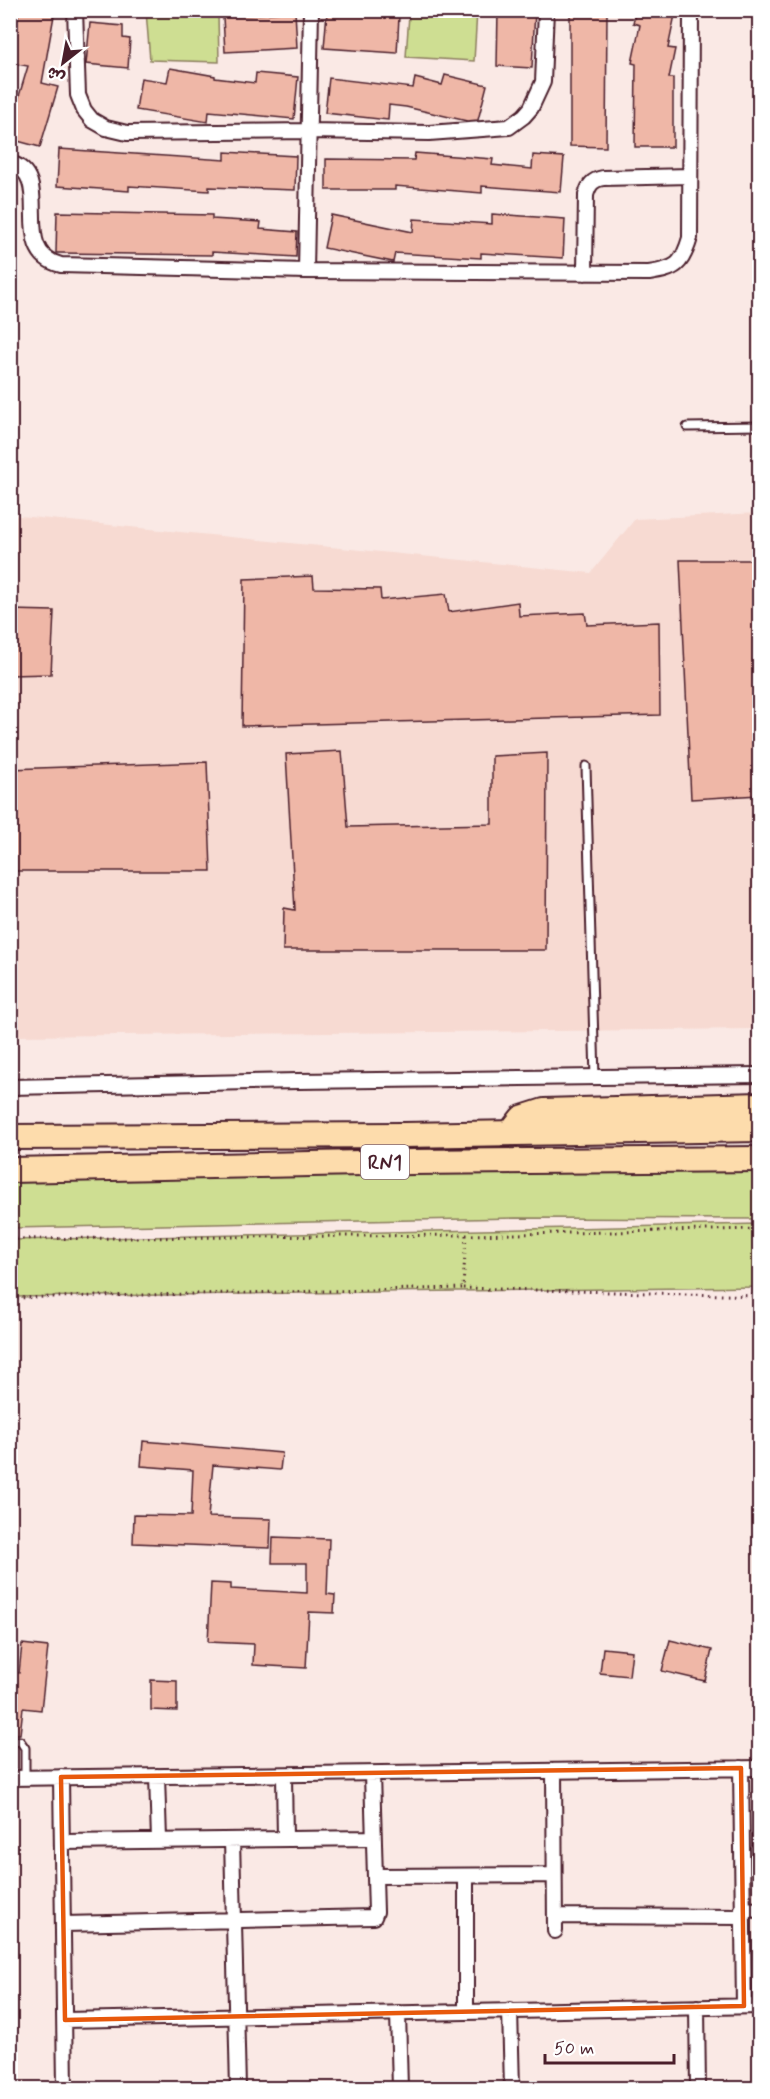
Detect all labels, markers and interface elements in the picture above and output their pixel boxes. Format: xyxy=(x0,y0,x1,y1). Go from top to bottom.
north arrow xyxy=(33,33,93,93)
text: ش xyxy=(43,61,69,88)
road number: RN1 xyxy=(361,1145,409,1179)
scale bar xyxy=(545,2027,674,2065)
text: 50 m xyxy=(554,2037,594,2061)

